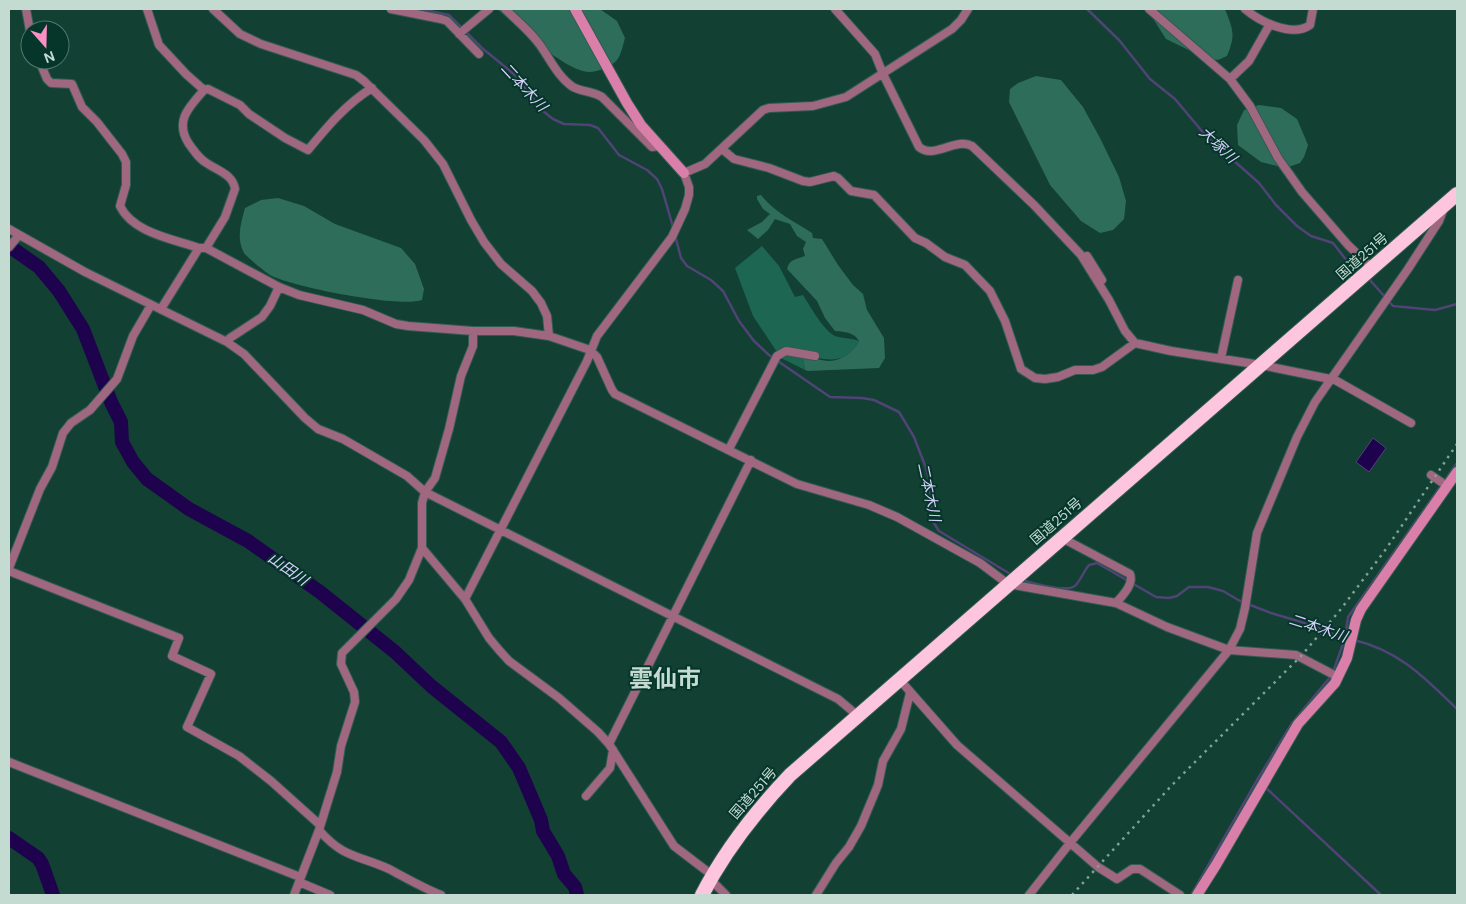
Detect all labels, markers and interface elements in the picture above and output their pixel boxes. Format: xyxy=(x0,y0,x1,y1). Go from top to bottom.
north arrow xyxy=(20,20,70,70)
text: N xyxy=(42,47,57,67)
water label: 二本木川 xyxy=(496,58,553,117)
water label: 大塚川 xyxy=(1195,122,1243,169)
street label: 国道251号 xyxy=(1332,229,1392,283)
water label: 二本木川 xyxy=(913,461,945,525)
street label: 国道251号 xyxy=(1026,494,1086,548)
water label: 山田川 xyxy=(264,548,314,591)
water label: 二本木川 xyxy=(1286,609,1352,647)
district label: 雲仙市 xyxy=(629,663,701,694)
street label: 国道251号 xyxy=(726,763,780,823)

